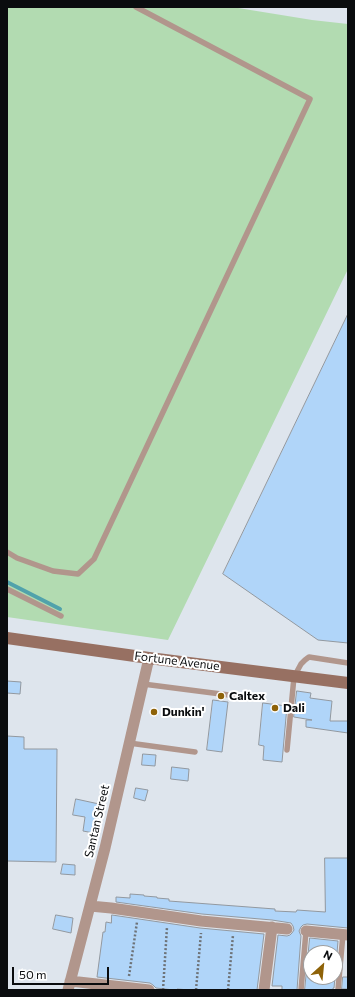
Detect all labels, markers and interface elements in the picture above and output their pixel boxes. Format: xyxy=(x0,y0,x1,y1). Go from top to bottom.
street label: Fortune Avenue xyxy=(134,649,220,673)
place label: Caltex xyxy=(229,689,265,703)
marker: Caltex xyxy=(216,691,226,701)
place label: Dali xyxy=(283,701,305,715)
marker: Dali xyxy=(270,703,280,713)
place label: Dunkin' xyxy=(162,705,204,719)
marker: Dunkin' xyxy=(149,707,159,717)
street label: Santan Street xyxy=(82,783,112,859)
north arrow xyxy=(303,945,343,985)
text: N xyxy=(322,947,335,962)
scale bar xyxy=(14,959,111,985)
text: 50 m xyxy=(19,967,47,981)

